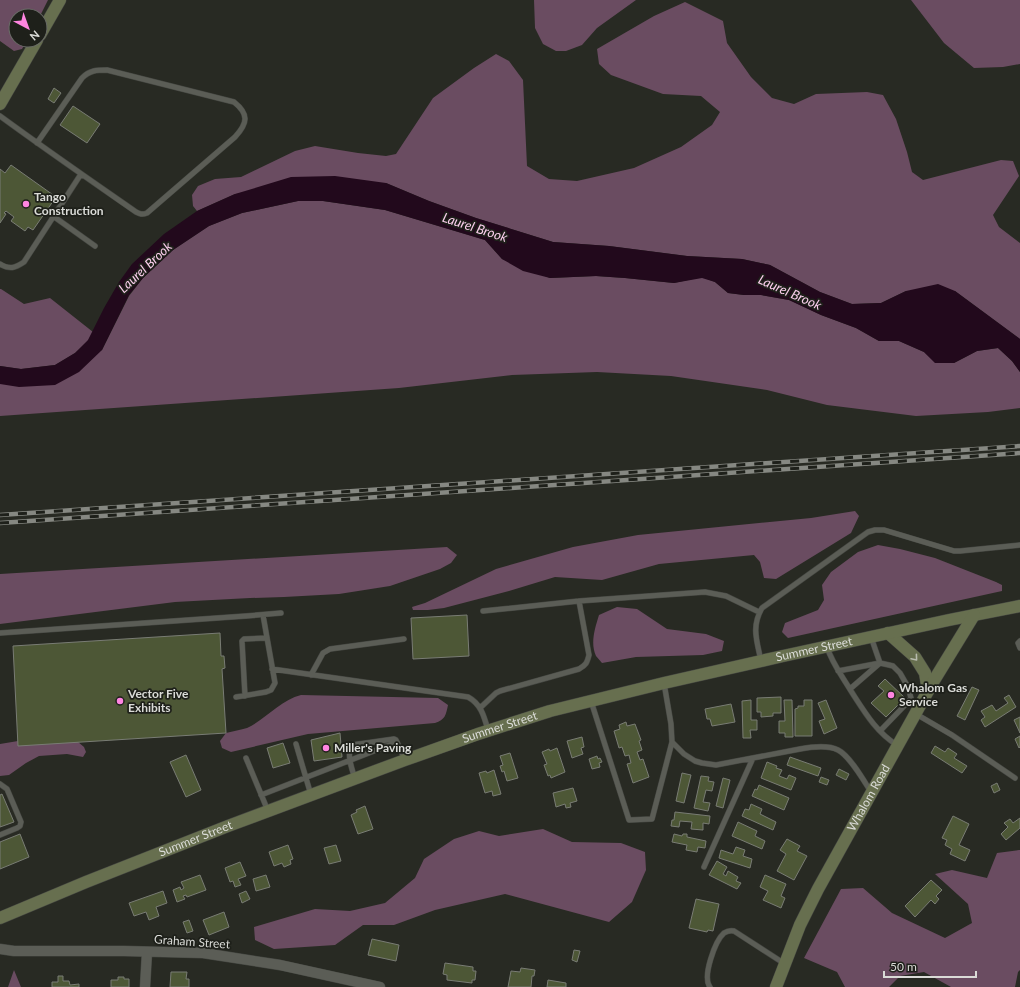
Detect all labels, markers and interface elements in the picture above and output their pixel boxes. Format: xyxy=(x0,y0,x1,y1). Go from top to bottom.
north arrow xyxy=(8,8,48,48)
text: N xyxy=(27,28,42,44)
place label: Tango Construction xyxy=(34,189,104,218)
marker: Tango Construction xyxy=(21,199,31,209)
water label: Laurel Brook xyxy=(440,209,510,245)
water label: Laurel Brook xyxy=(115,238,176,296)
water label: Laurel Brook xyxy=(756,271,825,313)
street label: Summer Street xyxy=(774,633,854,664)
one-way arrow xyxy=(910,653,917,661)
place label: Whalom Gas Service xyxy=(899,680,967,709)
place label: Vector Five Exhibits xyxy=(127,686,189,715)
marker: Whalom Gas Service xyxy=(886,690,896,700)
marker: Vector Five Exhibits xyxy=(115,696,125,706)
street label: Summer Street xyxy=(460,707,540,746)
place label: Miller's Paving xyxy=(334,740,412,755)
marker: Miller's Paving xyxy=(321,743,331,753)
street label: Whalom Road xyxy=(844,761,893,834)
street label: Summer Street xyxy=(156,817,235,860)
street label: Graham Street xyxy=(154,931,231,952)
scale bar xyxy=(884,953,976,979)
text: 50 m xyxy=(890,959,917,974)

